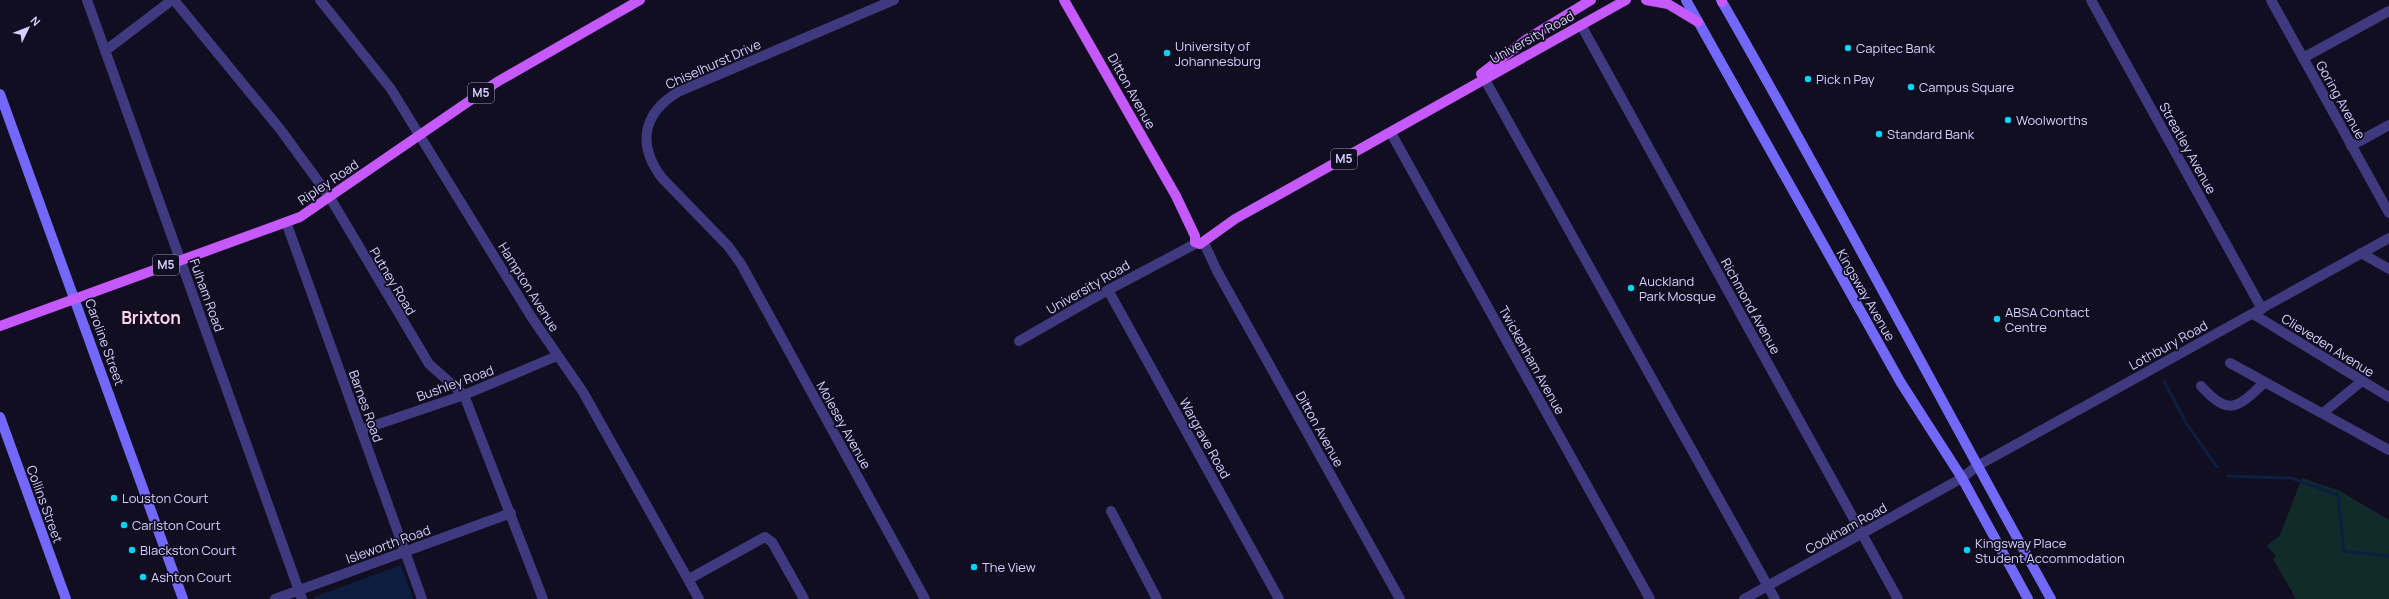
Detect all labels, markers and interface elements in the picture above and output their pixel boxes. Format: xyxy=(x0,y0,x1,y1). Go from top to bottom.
street label: University Road xyxy=(1487,6,1577,68)
north arrow xyxy=(8,8,48,48)
text: N xyxy=(27,13,44,29)
street label: Chiselhurst Drive xyxy=(663,35,764,93)
place label: University of Johannesburg xyxy=(1175,37,1261,70)
place label: Capitec Bank xyxy=(1856,39,1936,57)
marker: Capitec Bank xyxy=(1843,43,1853,53)
marker: University of Johannesburg xyxy=(1162,48,1172,58)
street label: Ditton Avenue xyxy=(1104,50,1160,132)
street label: Goring Avenue xyxy=(2312,58,2370,143)
place label: Pick n Pay xyxy=(1816,70,1875,88)
marker: Pick n Pay xyxy=(1803,74,1813,84)
place label: Campus Square xyxy=(1919,78,2015,96)
marker: Campus Square xyxy=(1906,82,1916,92)
road number: M5 xyxy=(468,83,494,103)
street label: Streatley Avenue xyxy=(2155,99,2221,197)
place label: Woolworths xyxy=(2016,111,2088,129)
marker: Woolworths xyxy=(2003,115,2013,125)
place label: Standard Bank xyxy=(1887,125,1975,143)
marker: Standard Bank xyxy=(1874,129,1884,139)
road number: M5 xyxy=(1331,149,1357,169)
street label: Ripley Road xyxy=(294,155,362,209)
street label: Hampton Avenue xyxy=(494,239,564,335)
street label: Putney Road xyxy=(366,244,420,318)
street label: Kingsway Avenue xyxy=(1832,246,1900,344)
road number: M5 xyxy=(153,255,179,275)
street label: Richmond Avenue xyxy=(1717,255,1785,358)
street label: Fulham Road xyxy=(185,256,229,334)
street label: University Road xyxy=(1043,256,1133,318)
place label: Auckland Park Mosque xyxy=(1639,272,1716,305)
marker: Auckland Park Mosque xyxy=(1626,283,1636,293)
street label: Caroline Street xyxy=(81,296,129,388)
street label: Twickenham Avenue xyxy=(1495,302,1570,418)
place label: ABSA Contact Centre xyxy=(2005,303,2090,336)
district label: Brixton xyxy=(121,306,181,329)
street label: Clieveden Avenue xyxy=(2278,309,2378,381)
marker: ABSA Contact Centre xyxy=(1992,314,2002,324)
street label: Lothbury Road xyxy=(2125,316,2211,374)
street label: Bushley Road xyxy=(414,361,496,405)
street label: Barnes Road xyxy=(345,367,387,445)
street label: Molesey Avenue xyxy=(812,378,876,472)
street label: Ditton Avenue xyxy=(1292,388,1348,470)
street label: Wargrave Road xyxy=(1175,394,1235,482)
street label: Collins Street xyxy=(23,463,67,545)
place label: Louston Court xyxy=(122,489,208,507)
marker: Louston Court xyxy=(109,493,119,503)
street label: Cookham Road xyxy=(1802,498,1890,558)
place label: Carlston Court xyxy=(132,516,221,534)
marker: Carlston Court xyxy=(119,520,129,530)
street label: Isleworth Road xyxy=(343,520,433,568)
place label: Kingsway Place Student Accommodation xyxy=(1975,534,2125,567)
place label: Blackston Court xyxy=(140,541,236,559)
marker: Blackston Court xyxy=(127,545,137,555)
marker: Kingsway Place Student Accommodation xyxy=(1962,545,1972,555)
place label: The View xyxy=(982,558,1036,576)
marker: The View xyxy=(969,562,979,572)
place label: Ashton Court xyxy=(151,568,231,586)
marker: Ashton Court xyxy=(138,572,148,582)

